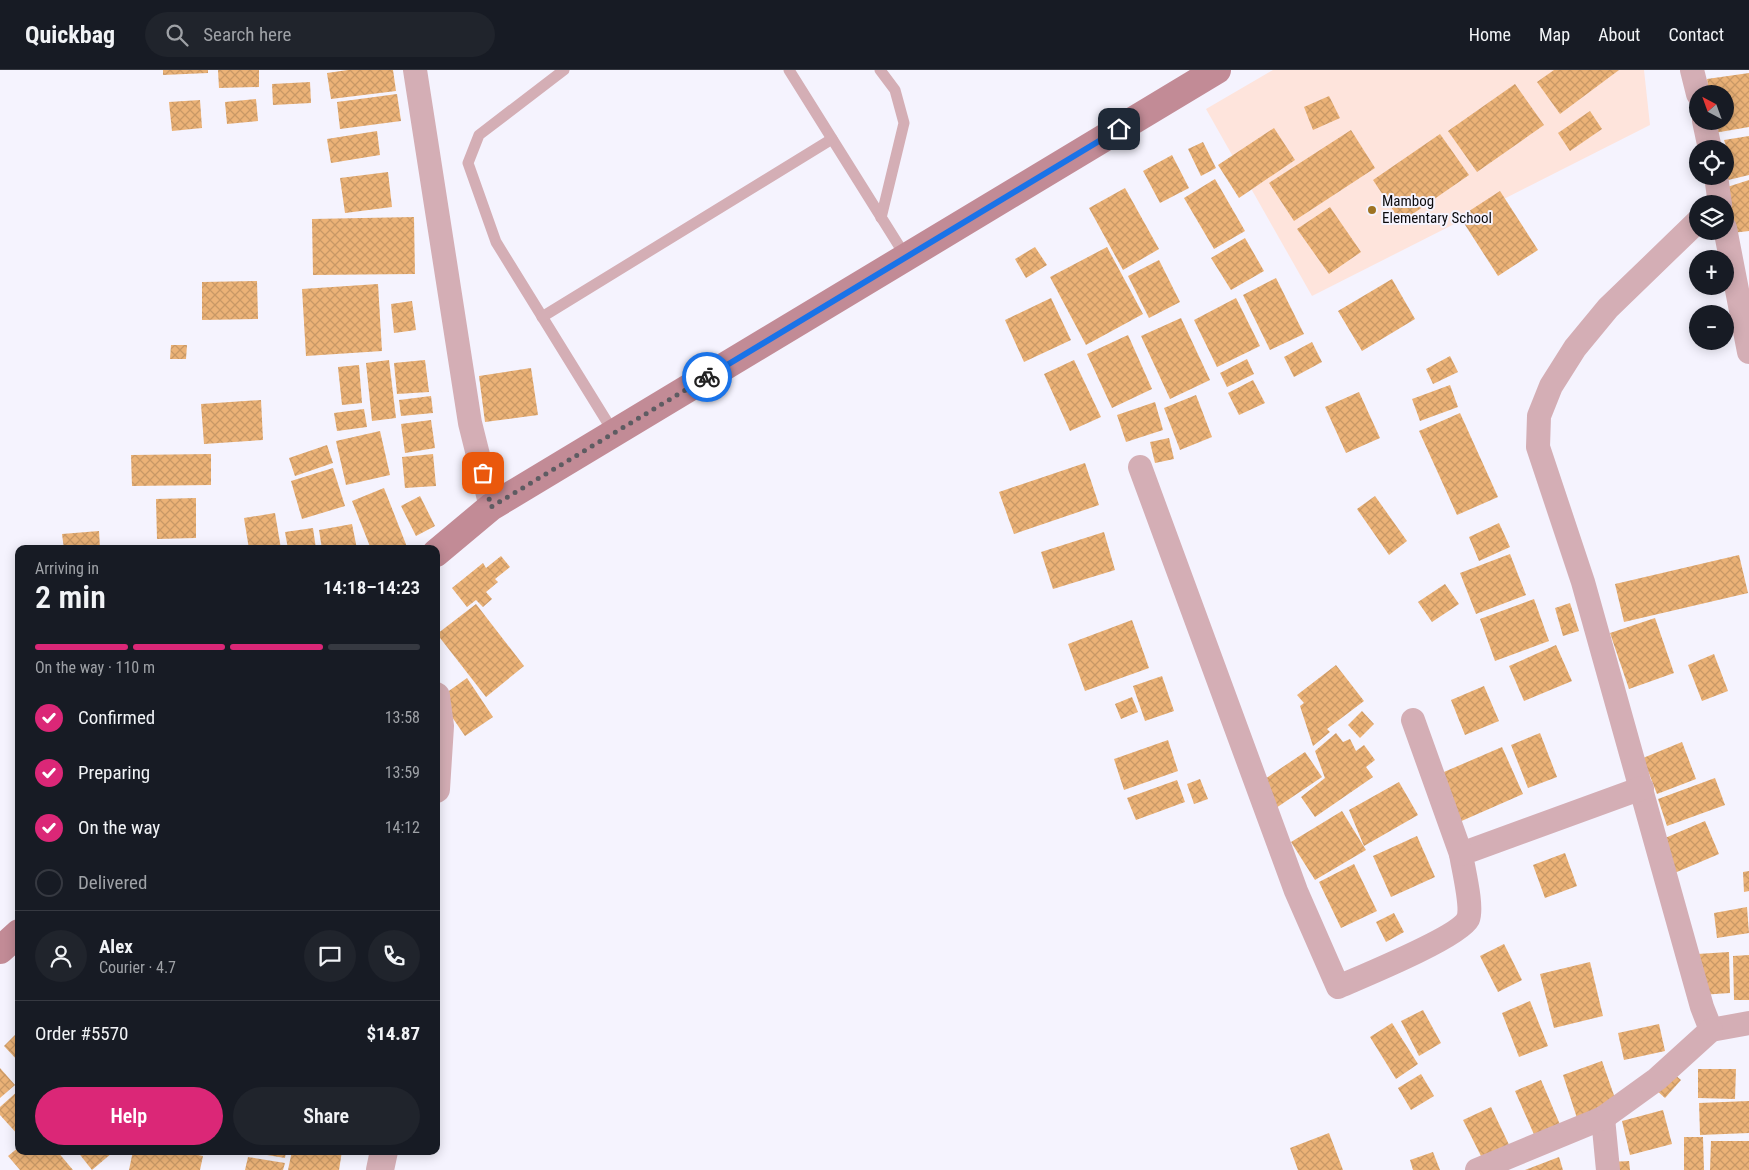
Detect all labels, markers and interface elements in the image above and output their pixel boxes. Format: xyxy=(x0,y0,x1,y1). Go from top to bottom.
search box xyxy=(145,12,495,57)
text: Quickbag xyxy=(25,21,115,49)
icon: search xyxy=(163,21,191,49)
text: Search here xyxy=(203,23,292,46)
text: Home xyxy=(1469,24,1511,45)
text: Map xyxy=(1539,24,1570,45)
text: About xyxy=(1598,24,1640,45)
text: Contact xyxy=(1668,24,1724,45)
north arrow xyxy=(1689,85,1734,130)
map controls xyxy=(1689,85,1734,350)
pin xyxy=(1098,108,1140,150)
icon: home xyxy=(1105,115,1133,143)
button: locate xyxy=(1689,140,1734,185)
place label: Mambog Elementary School xyxy=(1382,192,1492,227)
button: layers xyxy=(1689,195,1734,240)
marker: Mambog Elementary School xyxy=(1366,204,1378,216)
button: + xyxy=(1689,250,1734,295)
button: − xyxy=(1689,305,1734,350)
courier xyxy=(682,352,732,402)
icon: bike xyxy=(693,363,721,391)
pin xyxy=(462,452,504,494)
icon: bag xyxy=(469,459,497,487)
text: Arriving in xyxy=(35,559,99,578)
text: 14:18–14:23 xyxy=(323,576,420,599)
text: 2 min xyxy=(35,578,106,616)
text: On the way · 110 m xyxy=(35,658,155,677)
icon: check xyxy=(35,704,63,732)
text: Confirmed xyxy=(78,706,155,729)
text: 13:58 xyxy=(385,708,420,727)
icon: check xyxy=(35,759,63,787)
text: Preparing xyxy=(78,761,150,784)
text: 13:59 xyxy=(385,763,420,782)
icon: check xyxy=(35,814,63,842)
text: On the way xyxy=(78,816,160,839)
text: 14:12 xyxy=(385,818,420,837)
text: Delivered xyxy=(78,871,147,894)
button: person xyxy=(35,930,87,982)
button: chat xyxy=(304,930,356,982)
button: phone xyxy=(368,930,420,982)
text: Alex xyxy=(99,935,133,958)
text: Courier · 4.7 xyxy=(99,958,176,977)
text: Order #5570 xyxy=(35,1022,128,1045)
text: $14.87 xyxy=(366,1022,420,1045)
button: Help xyxy=(35,1087,223,1145)
button: Share xyxy=(233,1087,420,1145)

